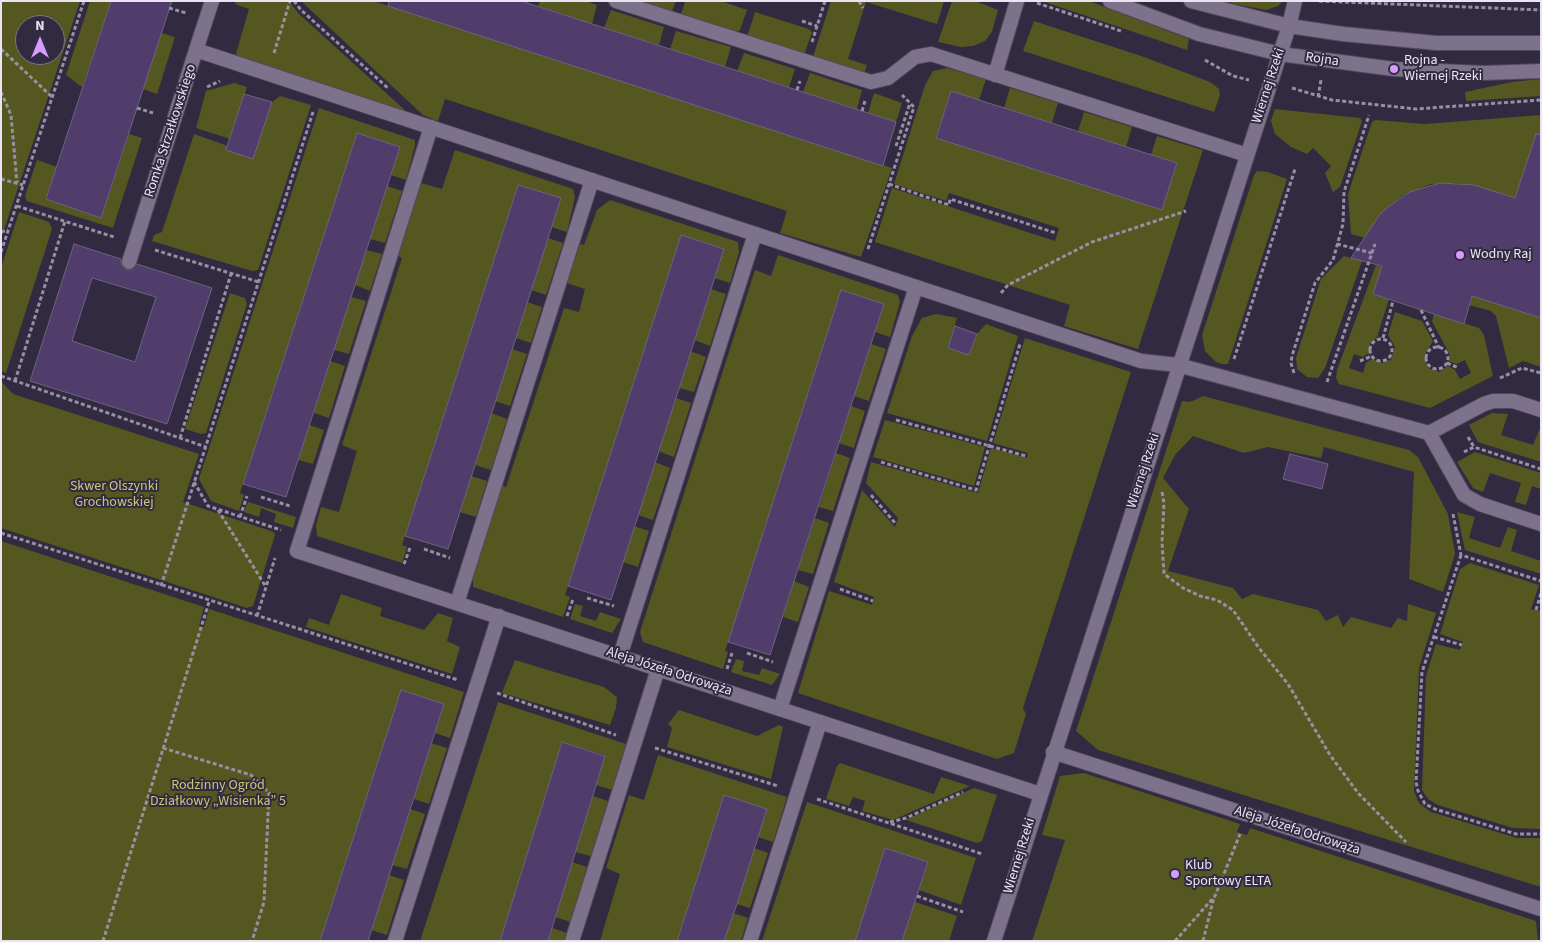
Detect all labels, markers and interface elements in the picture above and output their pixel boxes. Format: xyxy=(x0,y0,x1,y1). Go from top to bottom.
north arrow xyxy=(15,15,65,65)
text: N xyxy=(35,16,45,36)
street label: Wiernej Rzeki xyxy=(1249,46,1289,126)
street label: Rojna xyxy=(1304,49,1340,71)
place label: Rojna - Wiernej Rzeki xyxy=(1404,53,1482,85)
street label: Romka Strzałkowskiego xyxy=(142,62,200,200)
marker: Rojna - Wiernej Rzeki xyxy=(1388,63,1400,75)
place label: Wodny Raj xyxy=(1470,247,1532,263)
marker: Wodny Raj xyxy=(1454,249,1466,261)
street label: Wiernej Rzeki xyxy=(1124,431,1164,511)
park label: Skwer Olszynki Grochowskiej xyxy=(70,479,158,512)
street label: Aleja Józefa Odrowąża xyxy=(604,644,734,700)
park label: Rodzinny Ogród Działkowy „Wisienka” 5 xyxy=(150,778,286,810)
street label: Aleja Józefa Odrowąża xyxy=(1232,803,1362,859)
street label: Wiernej Rzeki xyxy=(1001,816,1039,896)
place label: Klub Sportowy ELTA xyxy=(1185,858,1271,890)
marker: Klub Sportowy ELTA xyxy=(1169,868,1181,880)

